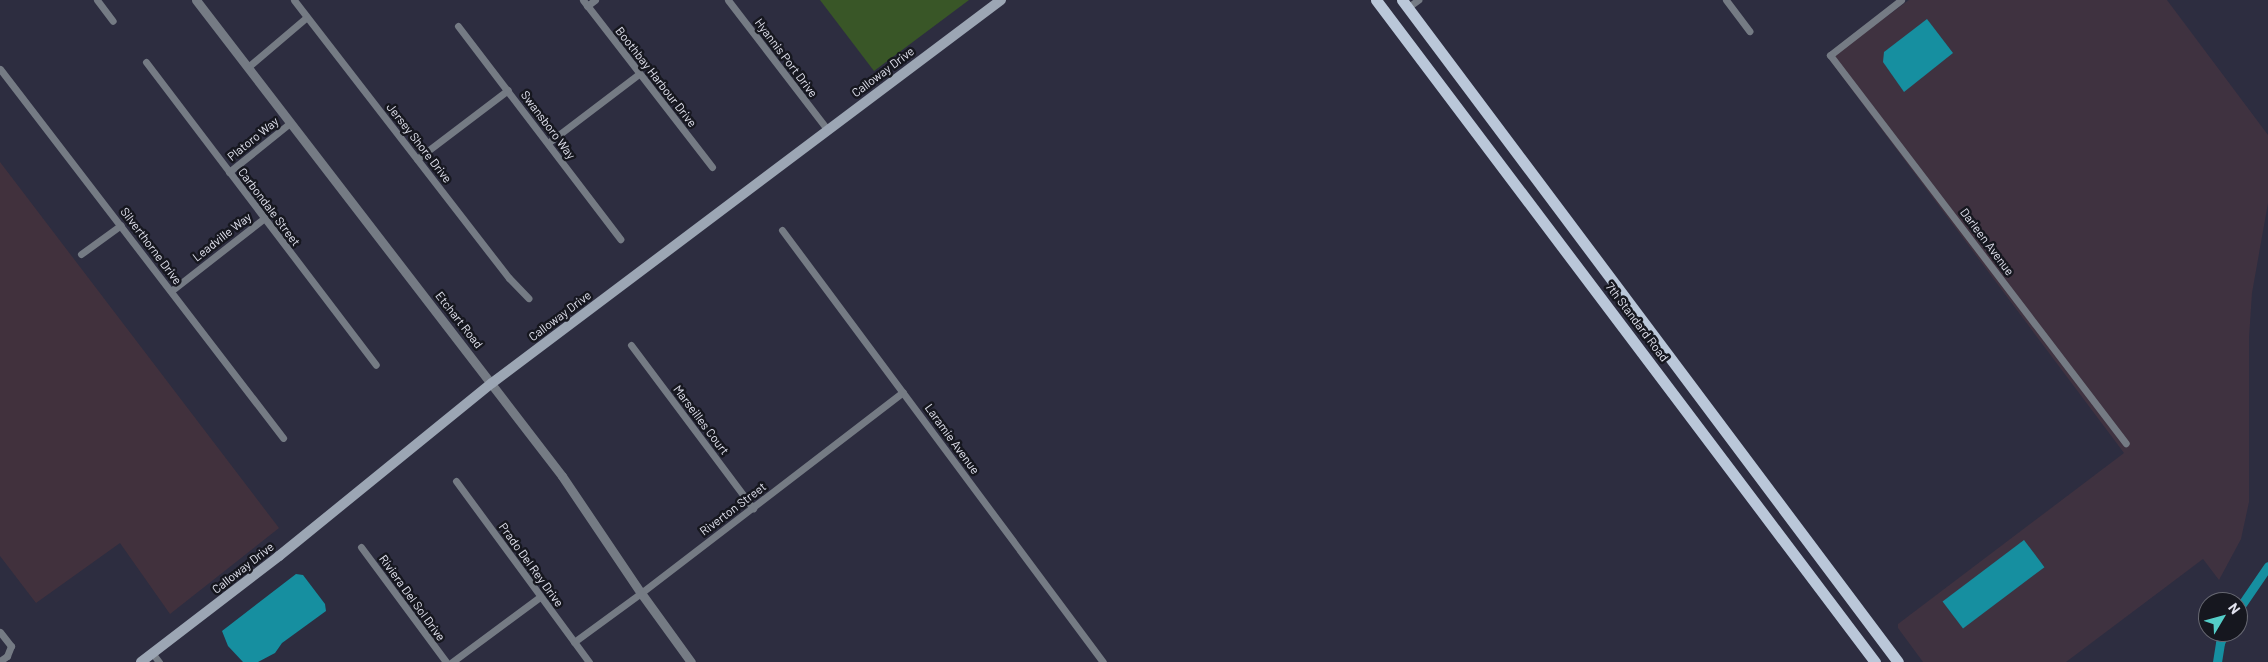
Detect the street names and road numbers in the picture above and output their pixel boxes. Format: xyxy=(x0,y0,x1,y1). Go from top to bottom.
street label: Hyannis Port Drive xyxy=(752,16,820,100)
street label: Boothbay Harbour Drive xyxy=(612,24,700,130)
street label: Calloway Drive xyxy=(849,44,917,100)
street label: Swansboro Way xyxy=(518,88,578,162)
street label: Jersey Shore Drive xyxy=(383,100,455,186)
street label: Platoro Way xyxy=(225,114,281,164)
street label: Carbondale Street xyxy=(235,165,303,249)
street label: Silverthorne Drive xyxy=(117,205,185,287)
street label: Darleen Avenue xyxy=(1957,206,2017,278)
street label: Leadville Way xyxy=(190,210,254,264)
street label: 7th Standard Road xyxy=(1603,280,1671,364)
street label: Calloway Drive xyxy=(526,288,594,344)
street label: Etchart Road xyxy=(432,289,486,351)
street label: Marseilles Court xyxy=(670,382,732,458)
street label: Laramie Avenue xyxy=(922,401,982,477)
street label: Riverton Street xyxy=(697,479,769,539)
street label: Prado Del Rey Drive xyxy=(496,520,566,610)
street label: Calloway Drive xyxy=(209,539,277,597)
street label: Riviera Del Sol Drive xyxy=(376,552,448,644)

